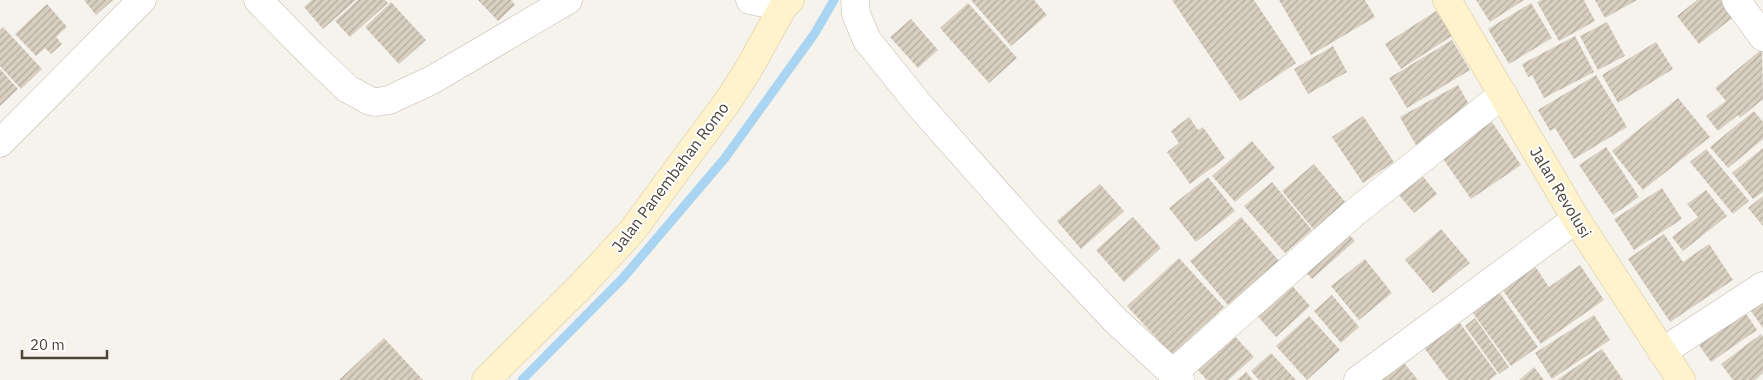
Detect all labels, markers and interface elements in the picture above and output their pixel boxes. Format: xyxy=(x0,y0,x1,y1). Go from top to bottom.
street label: Jalan Panembahan Romo xyxy=(607,98,733,256)
street label: Jalan Revolusi xyxy=(1526,143,1596,241)
scale bar xyxy=(22,328,108,360)
text: 20 m xyxy=(30,335,65,354)

